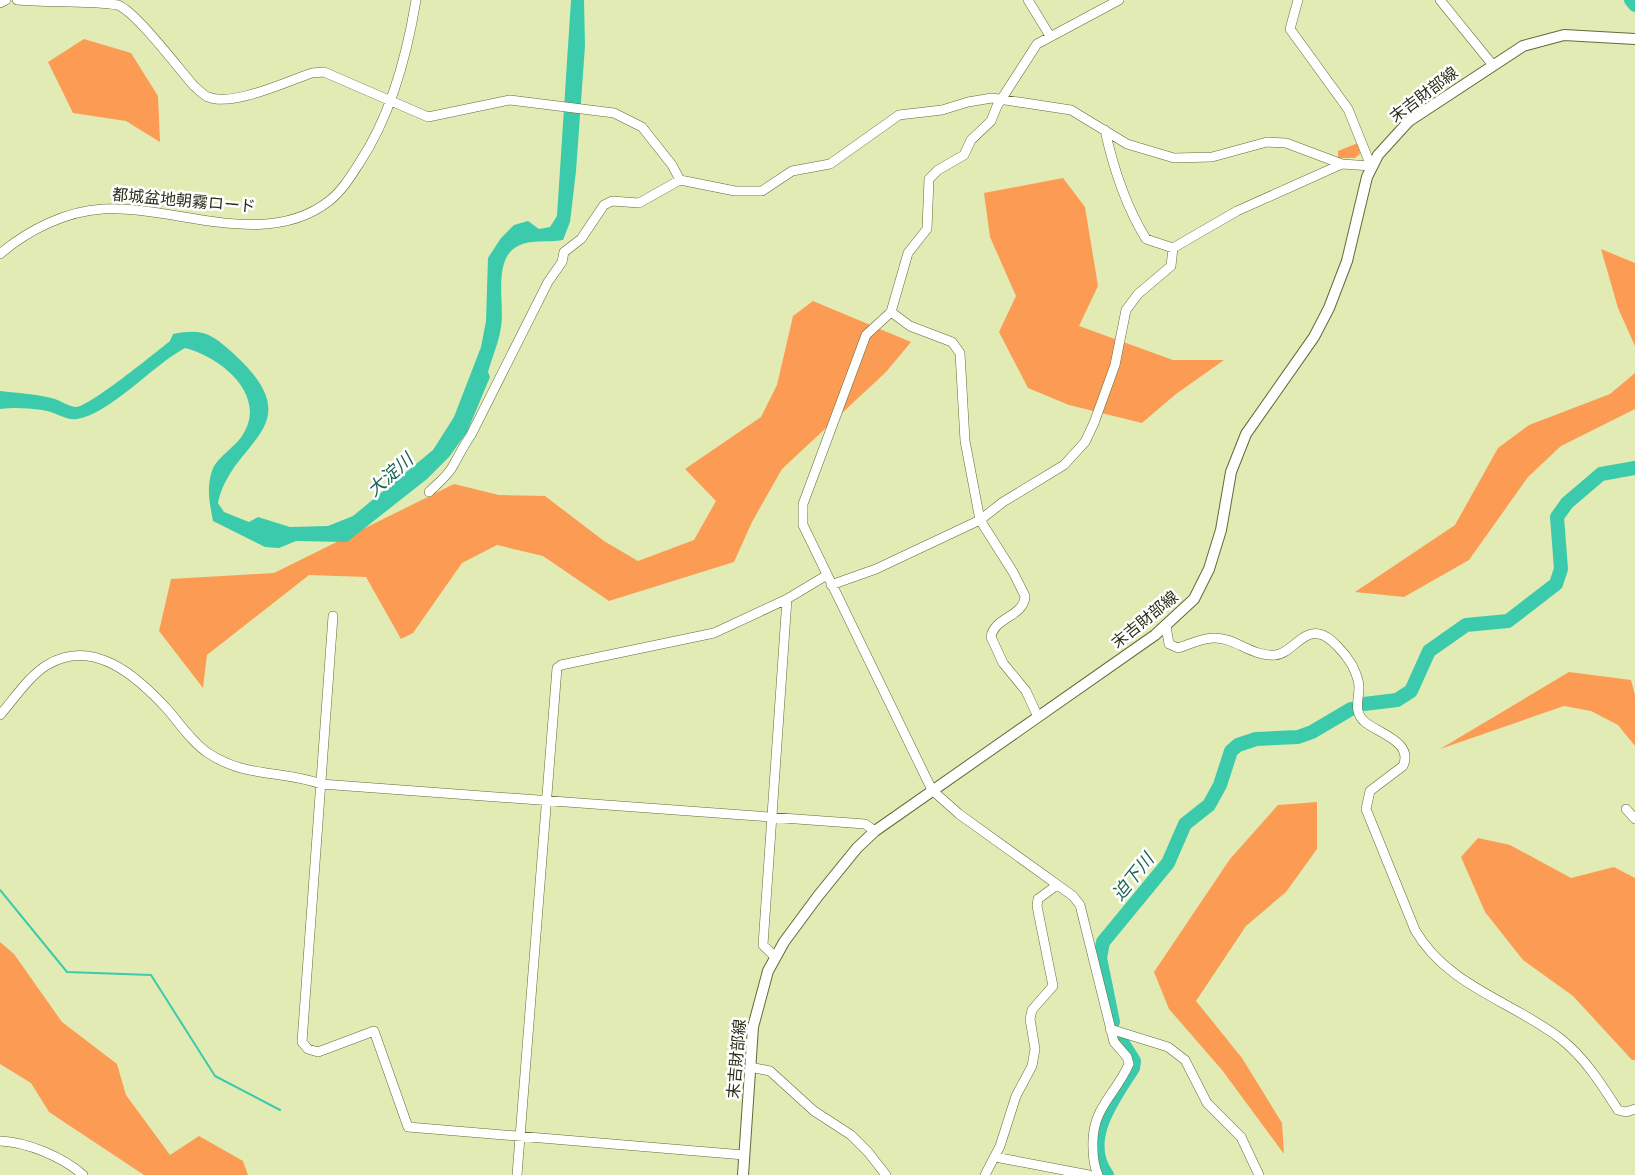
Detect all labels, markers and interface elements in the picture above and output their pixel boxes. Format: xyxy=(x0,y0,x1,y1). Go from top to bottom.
street label: 末吉財部線 xyxy=(1386,63,1462,127)
street label: 都城盆地朝霧ロード xyxy=(111,185,257,217)
water label: 大淀川 xyxy=(363,447,419,501)
street label: 末吉財部線 xyxy=(1108,587,1182,653)
water label: 迫下川 xyxy=(1107,848,1160,905)
street label: 末吉財部線 xyxy=(724,1018,750,1100)

